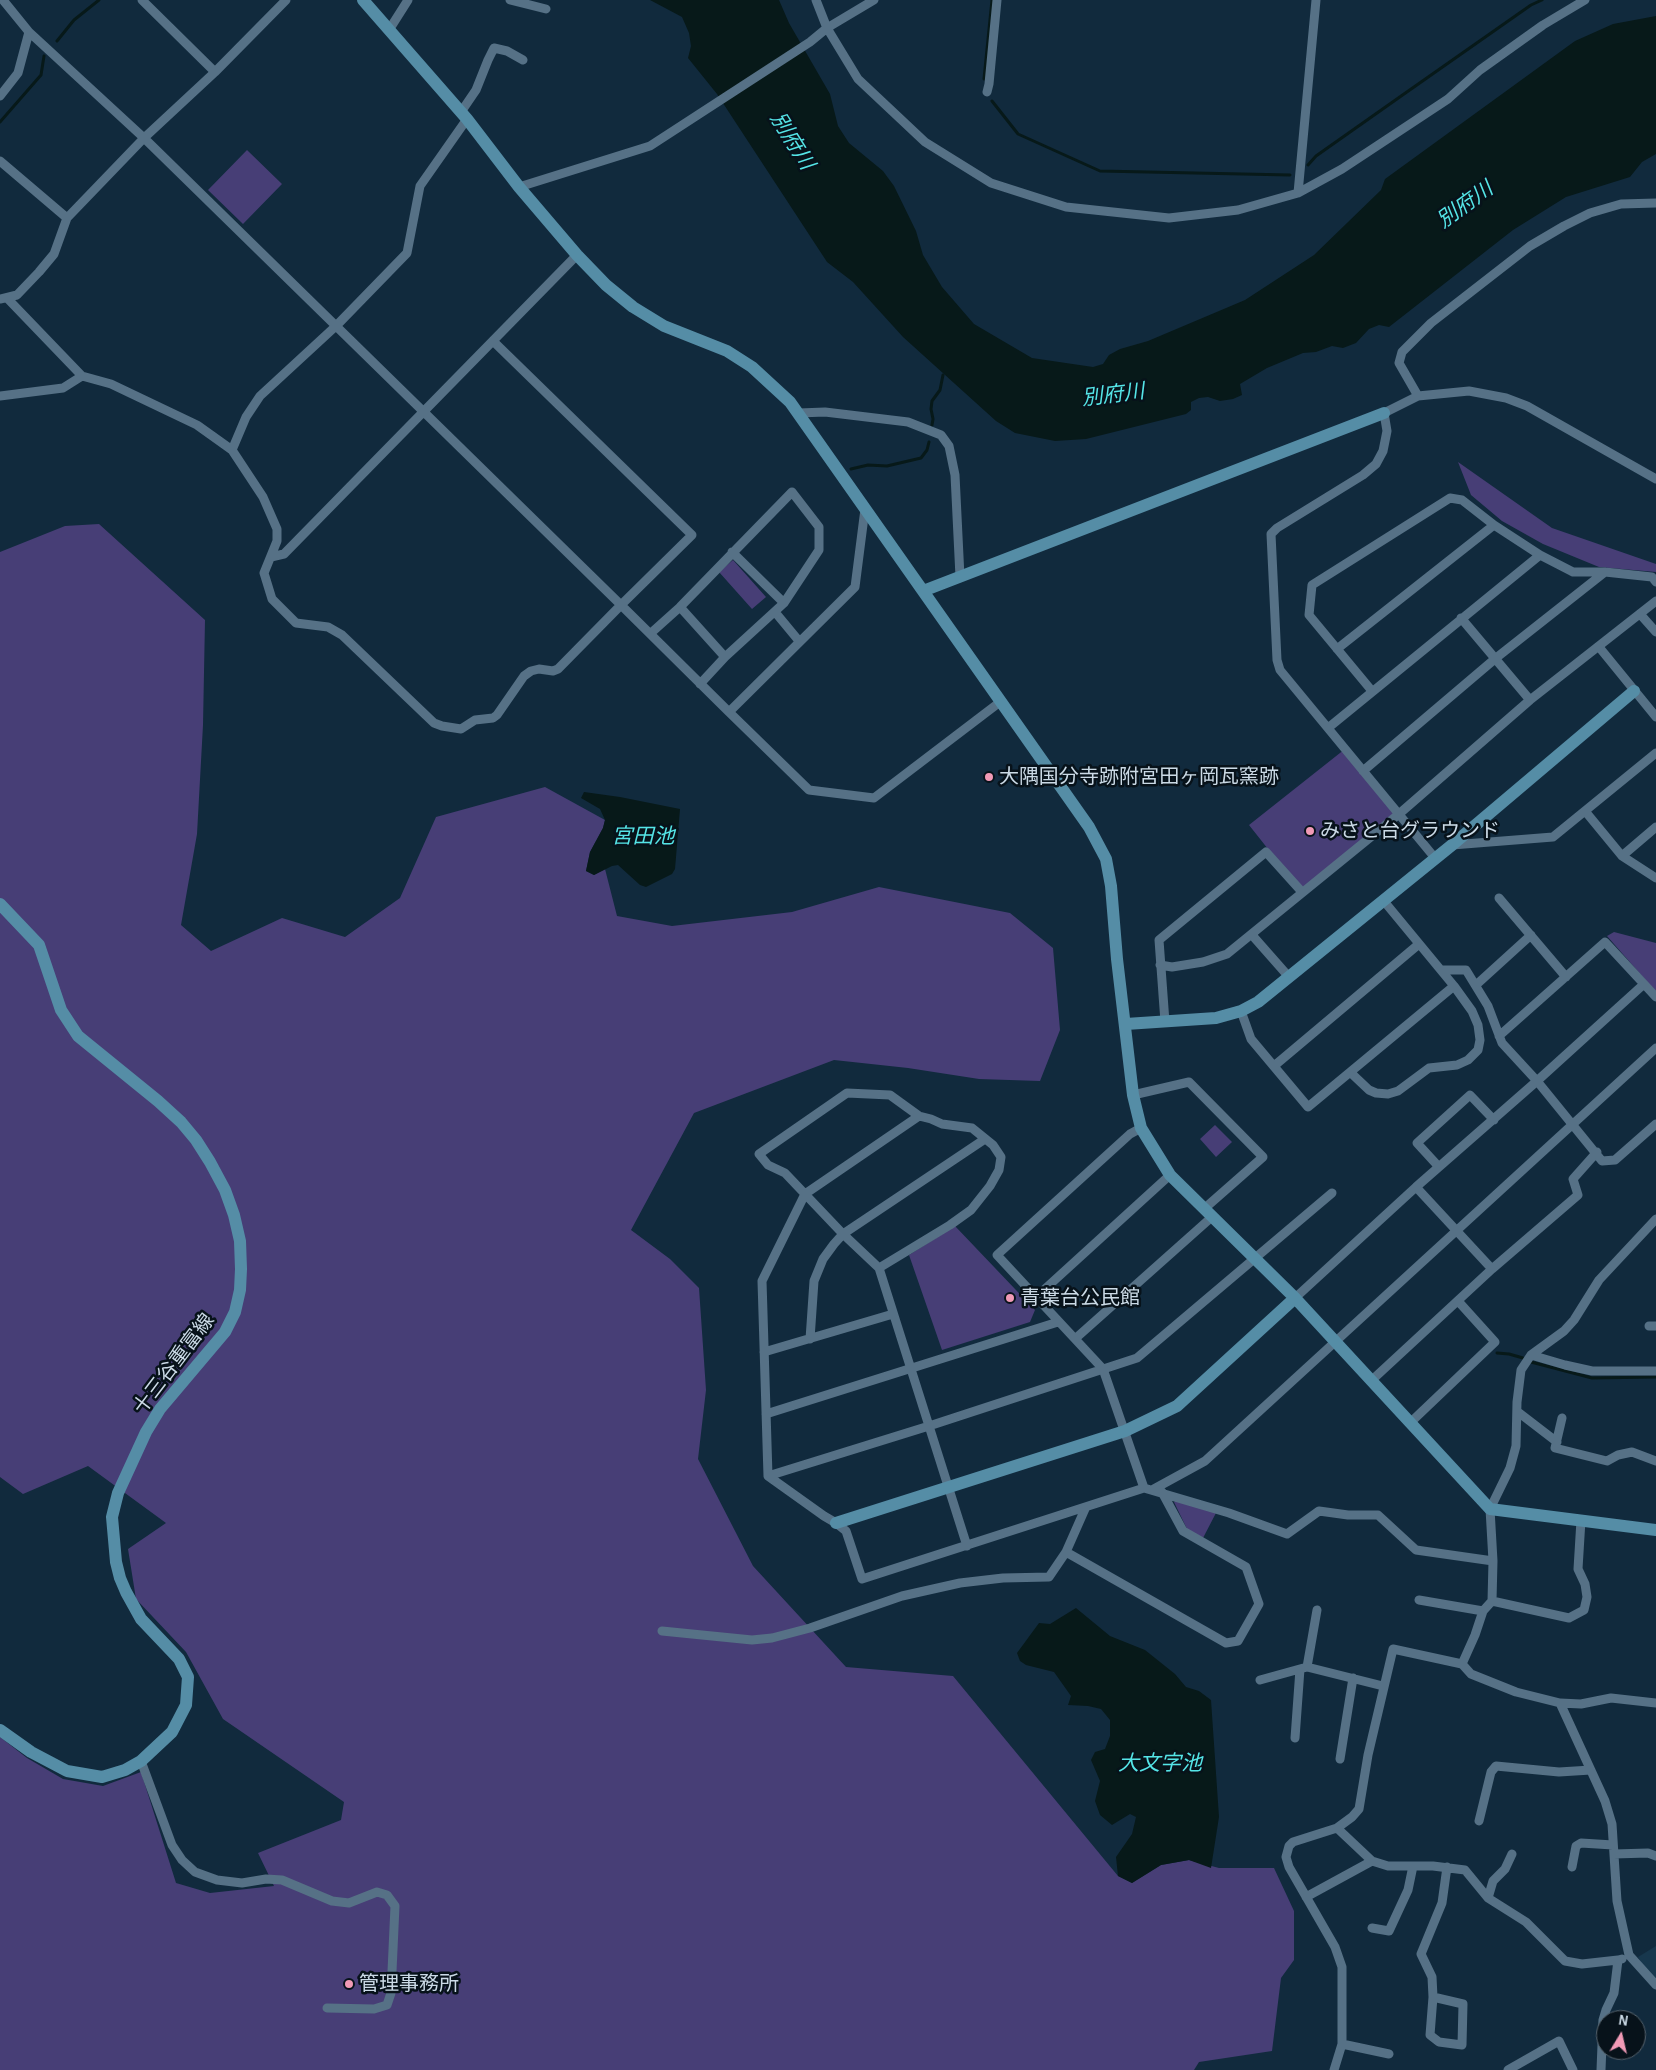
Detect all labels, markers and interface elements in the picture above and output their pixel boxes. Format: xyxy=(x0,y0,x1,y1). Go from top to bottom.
water label: 別府川 xyxy=(765,108,819,174)
water label: 別府川 xyxy=(1432,176,1498,234)
water label: 別府川 xyxy=(1080,379,1146,411)
place label: 大隅国分寺跡附宮田ヶ岡瓦窯跡 xyxy=(999,765,1279,789)
marker: 大隅国分寺跡附宮田ヶ岡瓦窯跡 xyxy=(983,771,995,783)
place label: みさと台グラウンド xyxy=(1320,819,1500,843)
water label: 宮田池 xyxy=(612,824,674,850)
marker: みさと台グラウンド xyxy=(1304,825,1316,837)
place label: 青葉台公民館 xyxy=(1020,1286,1140,1310)
marker: 青葉台公民館 xyxy=(1004,1292,1016,1304)
street label: 十三谷重富線 xyxy=(128,1309,220,1419)
water label: 大文字池 xyxy=(1118,1751,1202,1777)
place label: 管理事務所 xyxy=(359,1972,459,1996)
marker: 管理事務所 xyxy=(343,1978,355,1990)
north arrow xyxy=(1596,2010,1646,2060)
text: N xyxy=(1617,2013,1629,2029)

